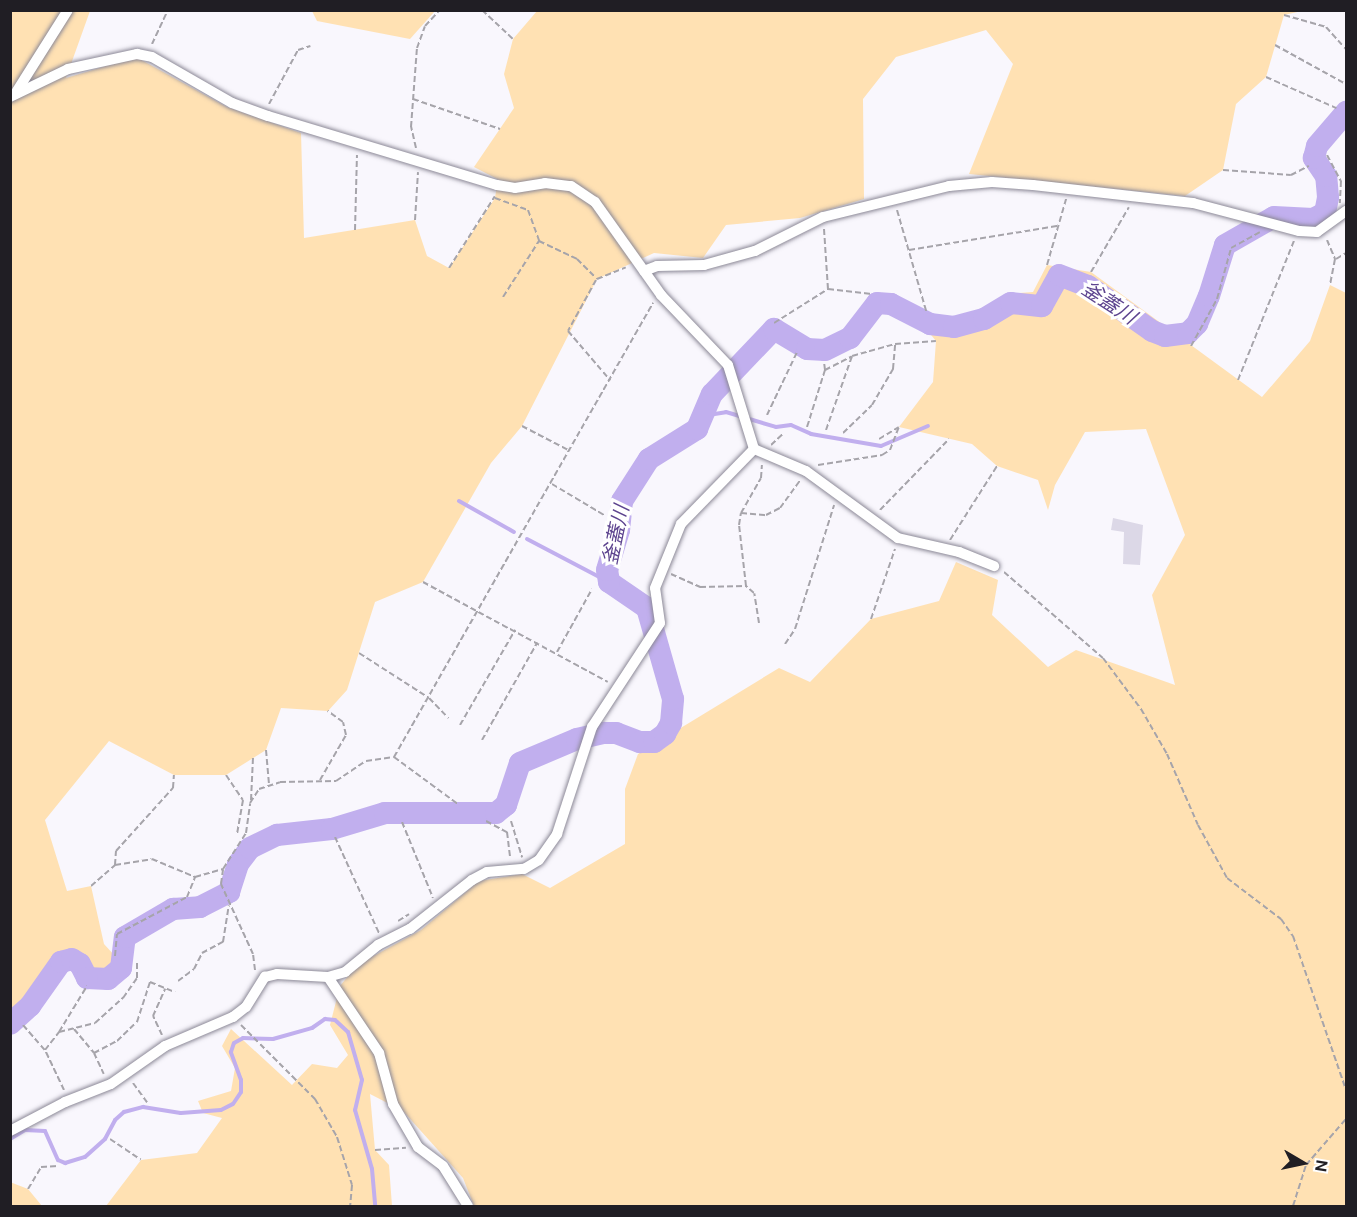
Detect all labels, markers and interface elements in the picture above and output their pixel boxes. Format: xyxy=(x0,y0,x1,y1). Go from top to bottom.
water label: 釜蓋川 xyxy=(1077,277,1141,329)
water label: 釜蓋川 xyxy=(598,503,634,567)
north arrow xyxy=(1273,1133,1333,1193)
text: N xyxy=(1310,1158,1333,1173)

